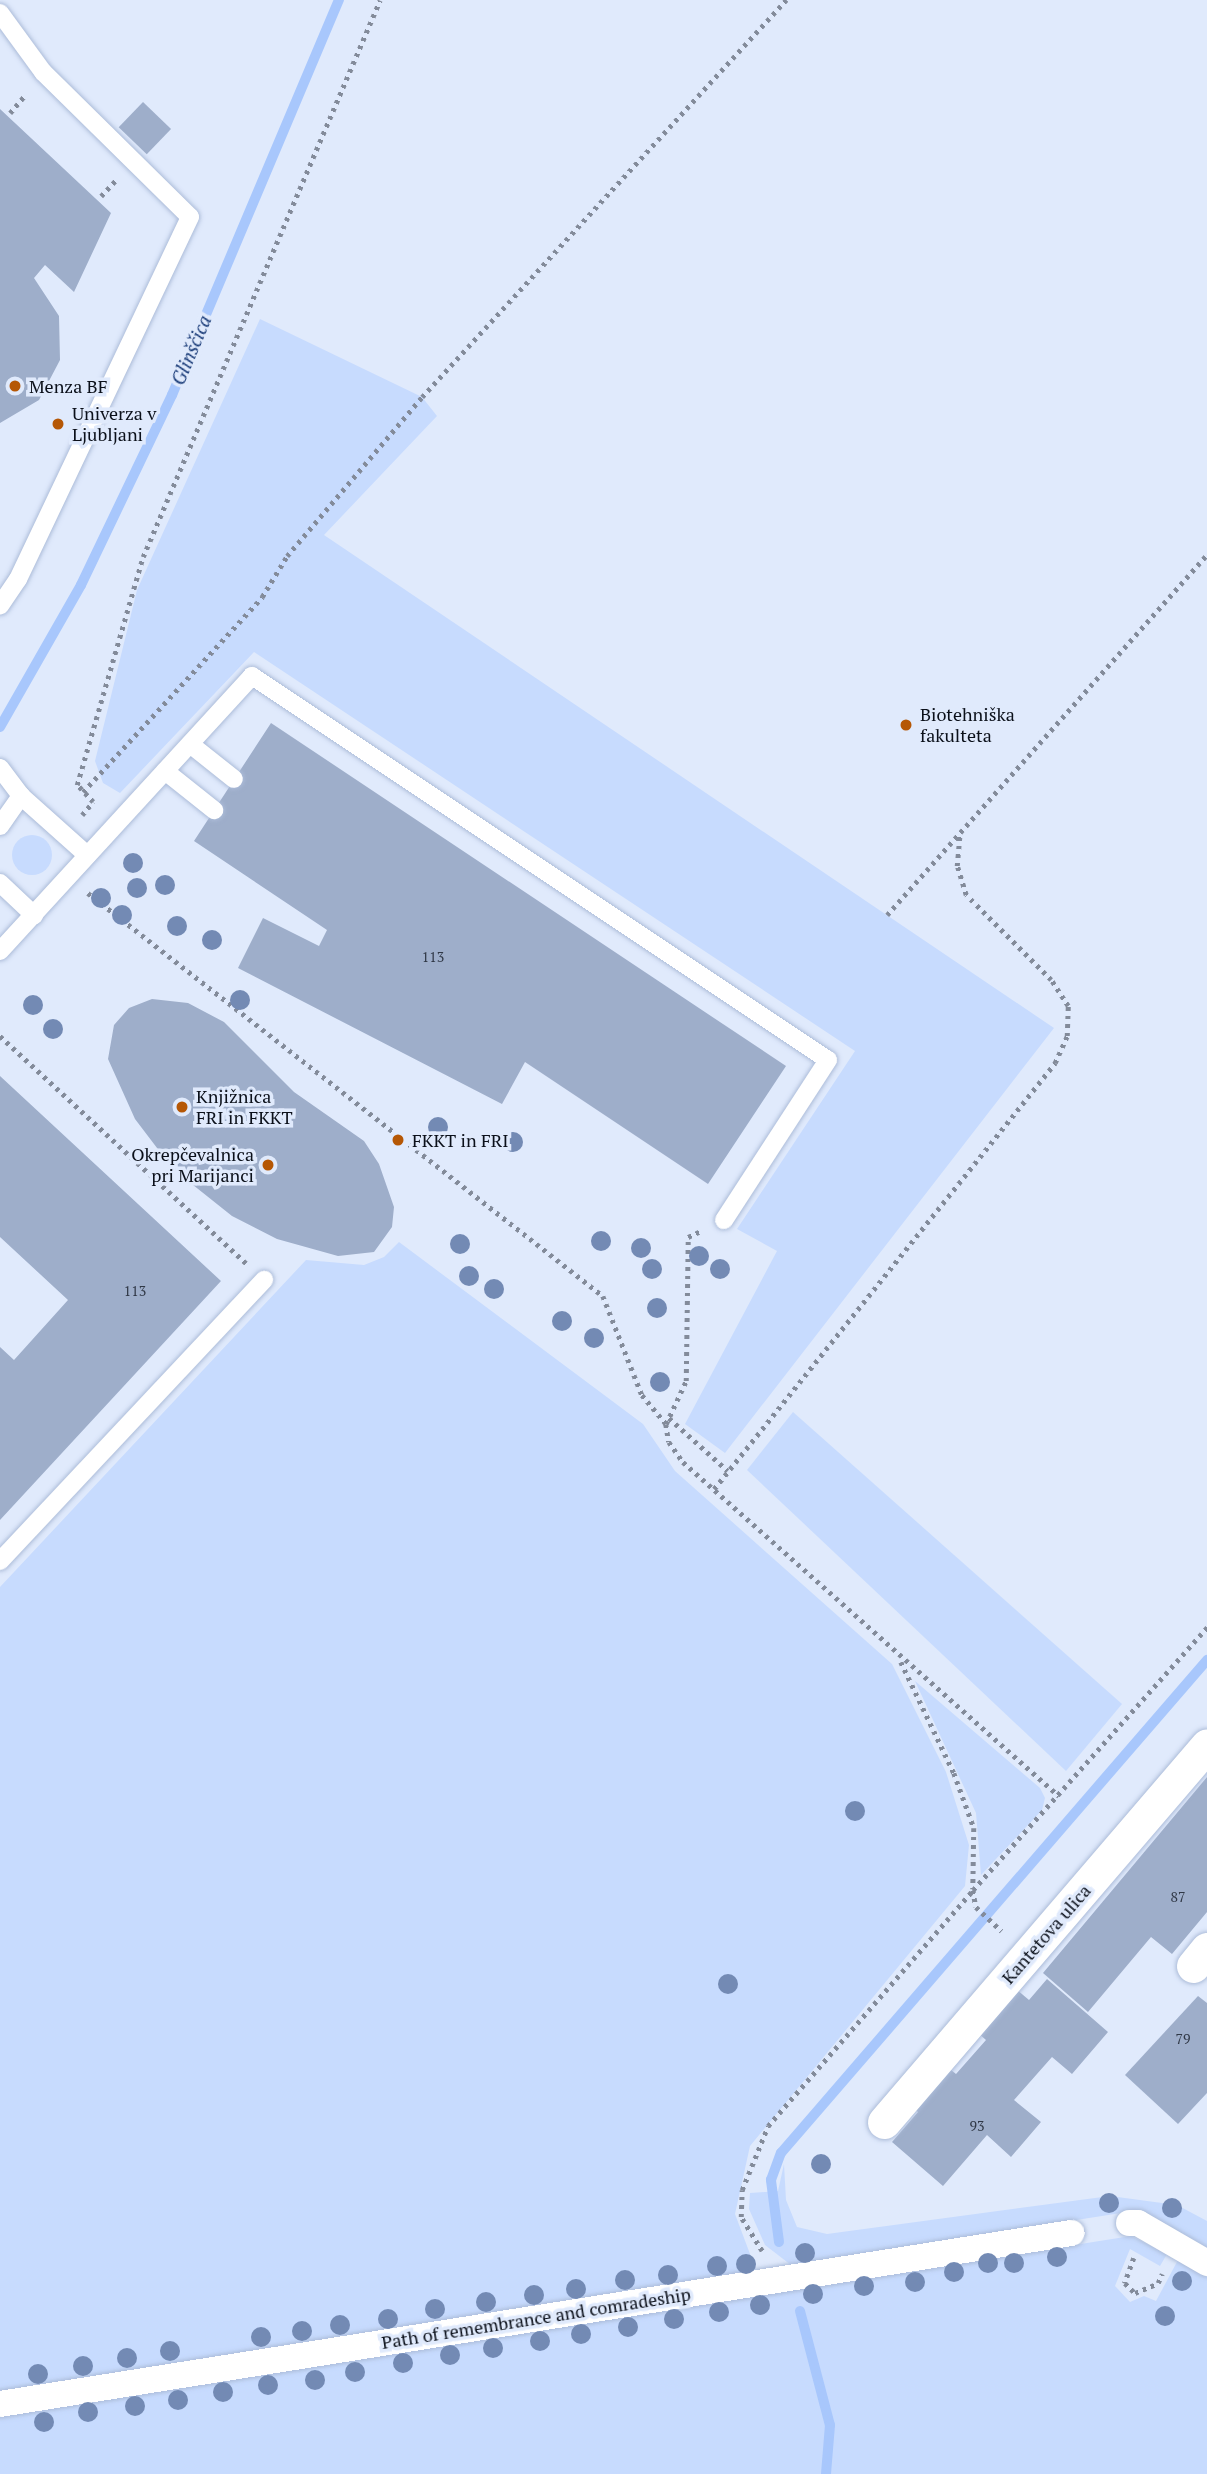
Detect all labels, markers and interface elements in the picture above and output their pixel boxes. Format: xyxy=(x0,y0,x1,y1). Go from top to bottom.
water label: Glinščica xyxy=(166,312,216,388)
place label: Menza BF xyxy=(29,375,107,397)
marker: Menza BF xyxy=(7,378,23,394)
place label: Univerza v Ljubljani xyxy=(72,403,156,446)
marker: Univerza v Ljubljani xyxy=(50,416,66,432)
place label: Biotehniška fakulteta xyxy=(920,704,1015,746)
marker: Biotehniška fakulteta xyxy=(898,717,914,733)
house number: 113 xyxy=(422,949,444,965)
place label: Knjižnica FRI in FKKT xyxy=(196,1086,293,1128)
marker: Knjižnica FRI in FKKT xyxy=(174,1099,190,1115)
place label: FKKT in FRI xyxy=(412,1129,509,1151)
marker: FKKT in FRI xyxy=(390,1132,406,1148)
place label: Okrepčevalnica pri Marijanci xyxy=(131,1144,254,1186)
marker: Okrepčevalnica pri Marijanci xyxy=(260,1157,276,1173)
house number: 113 xyxy=(124,1283,146,1299)
street label: Kantetova ulica xyxy=(997,1880,1095,1988)
house number: 87 xyxy=(1171,1889,1185,1905)
house number: 79 xyxy=(1176,2031,1190,2047)
house number: 93 xyxy=(970,2118,984,2134)
street label: Path of remembrance and comradeship xyxy=(380,2283,692,2353)

